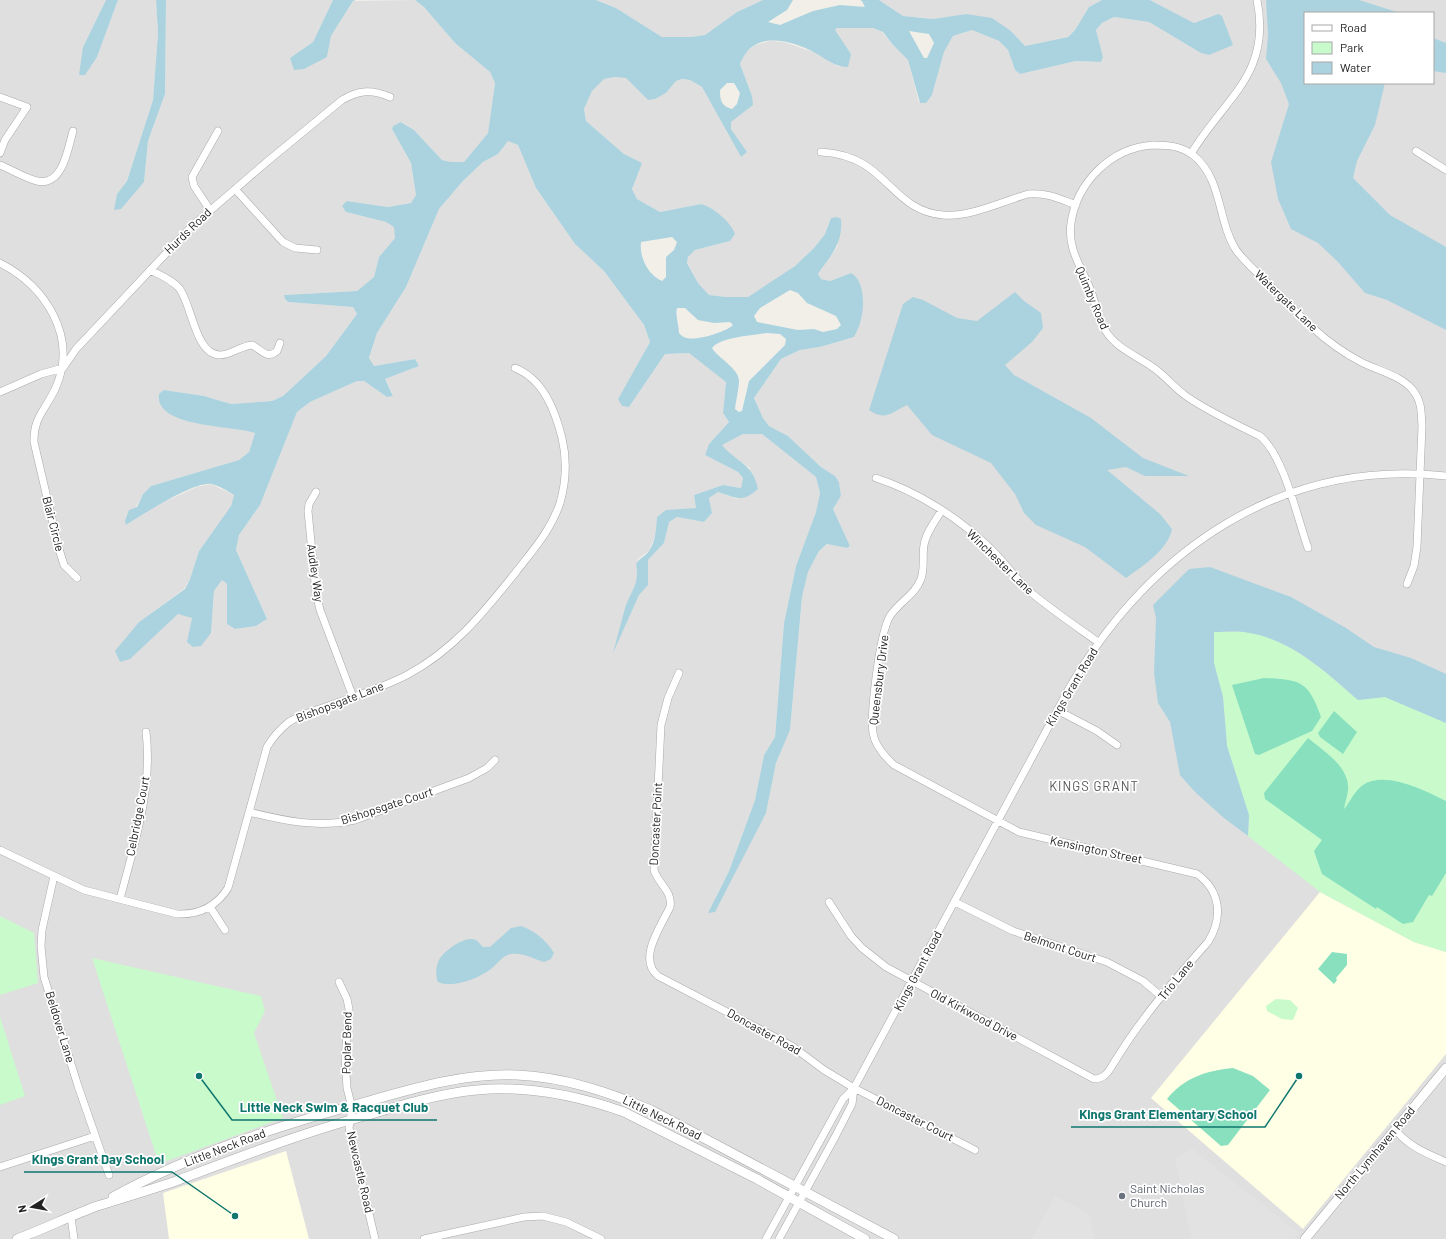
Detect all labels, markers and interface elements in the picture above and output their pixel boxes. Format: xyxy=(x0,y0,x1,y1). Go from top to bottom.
legend xyxy=(1304,12,1434,84)
text: Road xyxy=(1340,20,1367,34)
text: Park xyxy=(1340,40,1364,54)
text: Water xyxy=(1340,60,1372,74)
street label: Hurds Road xyxy=(161,204,214,256)
street label: Quimby Road xyxy=(1073,264,1112,331)
street label: Watergate Lane xyxy=(1252,267,1321,334)
street label: Blair Circle xyxy=(40,495,68,553)
street label: Winchester Lane xyxy=(964,526,1037,597)
street label: Audley Way xyxy=(305,543,327,603)
street label: Queensbury Drive xyxy=(866,634,890,726)
street label: Kings Grant Road xyxy=(1042,645,1100,728)
street label: Bishopsgate Lane xyxy=(294,678,386,724)
street label: Celbridge Court xyxy=(122,775,152,857)
district label: KINGS GRANT xyxy=(1049,778,1139,794)
street label: Doncaster Point xyxy=(646,782,664,866)
street label: Bishopsgate Court xyxy=(339,784,435,827)
street label: Kensington Street xyxy=(1049,832,1144,866)
street label: Kings Grant Road xyxy=(890,928,944,1013)
street label: Belmont Court xyxy=(1022,928,1098,964)
street label: Trio Lane xyxy=(1155,956,1196,1003)
street label: Old Kirkwood Drive xyxy=(928,985,1021,1043)
street label: Beldover Lane xyxy=(43,989,78,1064)
street label: Doncaster Road xyxy=(725,1005,804,1057)
street label: Poplar Bend xyxy=(338,1012,354,1074)
street label: Little Neck Road xyxy=(621,1092,704,1142)
street label: Doncaster Court xyxy=(874,1093,956,1144)
callout: Little Neck Swim & Racquet Club xyxy=(232,1095,437,1120)
text: Little Neck Swim & Racquet Club xyxy=(240,1099,428,1115)
callout: Kings Grant Elementary School xyxy=(1071,1102,1265,1127)
street label: North Lynnhaven Road xyxy=(1331,1103,1417,1202)
text: Kings Grant Elementary School xyxy=(1079,1106,1257,1122)
street label: Little Neck Road xyxy=(182,1125,267,1169)
street label: Newcastle Road xyxy=(345,1130,377,1214)
callout: Kings Grant Day School xyxy=(24,1147,172,1172)
text: Kings Grant Day School xyxy=(32,1151,164,1167)
place label: Saint Nicholas Church xyxy=(1130,1181,1205,1209)
north arrow xyxy=(12,1187,52,1227)
marker: Saint Nicholas Church xyxy=(1117,1191,1127,1201)
text: N xyxy=(15,1204,29,1214)

